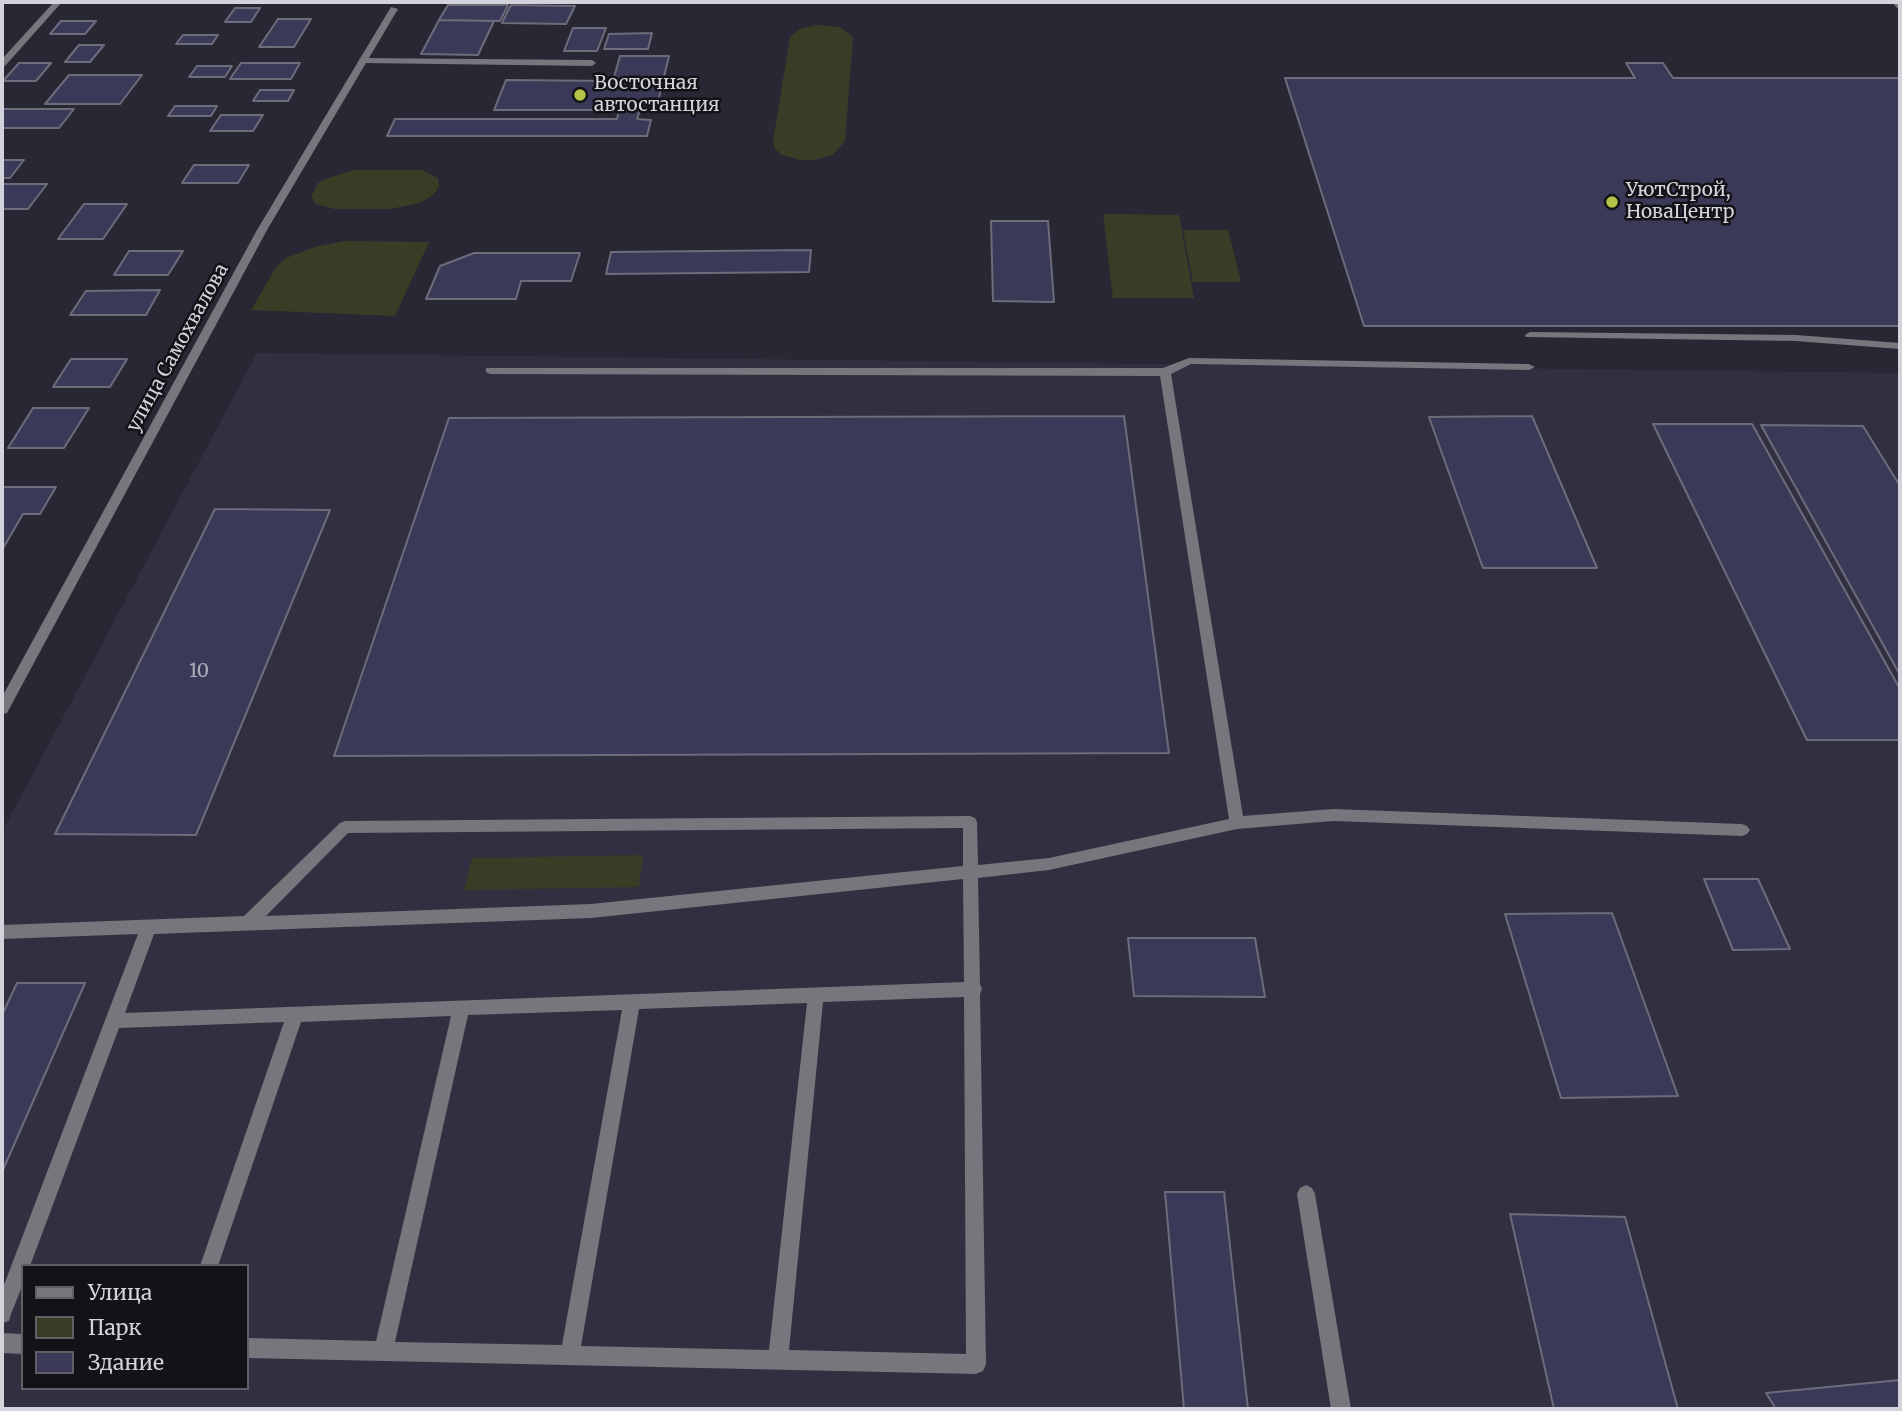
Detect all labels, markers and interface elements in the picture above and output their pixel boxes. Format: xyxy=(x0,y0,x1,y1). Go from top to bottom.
place label: Восточная автостанция xyxy=(594,73,720,117)
marker: Восточная автостанция xyxy=(572,87,588,103)
place label: УютСтрой, НоваЦентр xyxy=(1626,180,1734,224)
marker: УютСтрой, НоваЦентр xyxy=(1604,194,1620,210)
street label: улица Самохвалова xyxy=(122,260,234,436)
house number: 10 xyxy=(189,661,209,683)
legend xyxy=(21,1264,248,1390)
text: Улица xyxy=(88,1279,152,1306)
text: Парк xyxy=(88,1314,142,1341)
text: Здание xyxy=(88,1349,164,1376)

